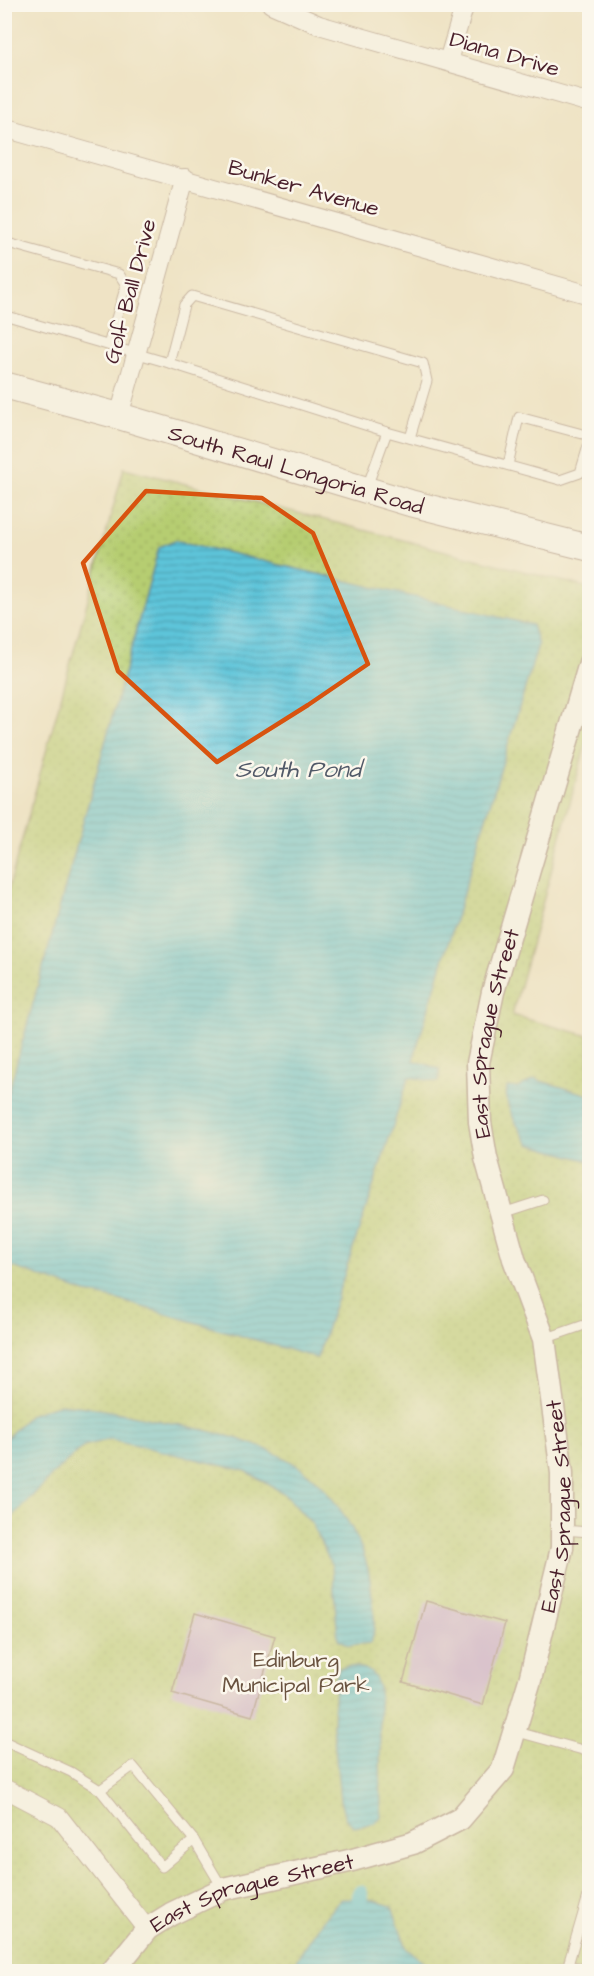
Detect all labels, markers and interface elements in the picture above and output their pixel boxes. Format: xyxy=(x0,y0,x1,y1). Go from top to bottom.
street label: Diana Drive xyxy=(446,24,563,85)
street label: Bunker Avenue xyxy=(225,152,383,225)
street label: Golf Ball Drive xyxy=(96,216,165,367)
street label: South Raul Longoria Road xyxy=(164,418,427,523)
water label: South Pond xyxy=(235,753,365,787)
street label: East Sprague Street xyxy=(464,925,528,1141)
street label: East Sprague Street xyxy=(533,1398,580,1616)
park label: Edinburg Municipal Park xyxy=(222,1645,370,1701)
street label: East Sprague Street xyxy=(144,1846,357,1940)

